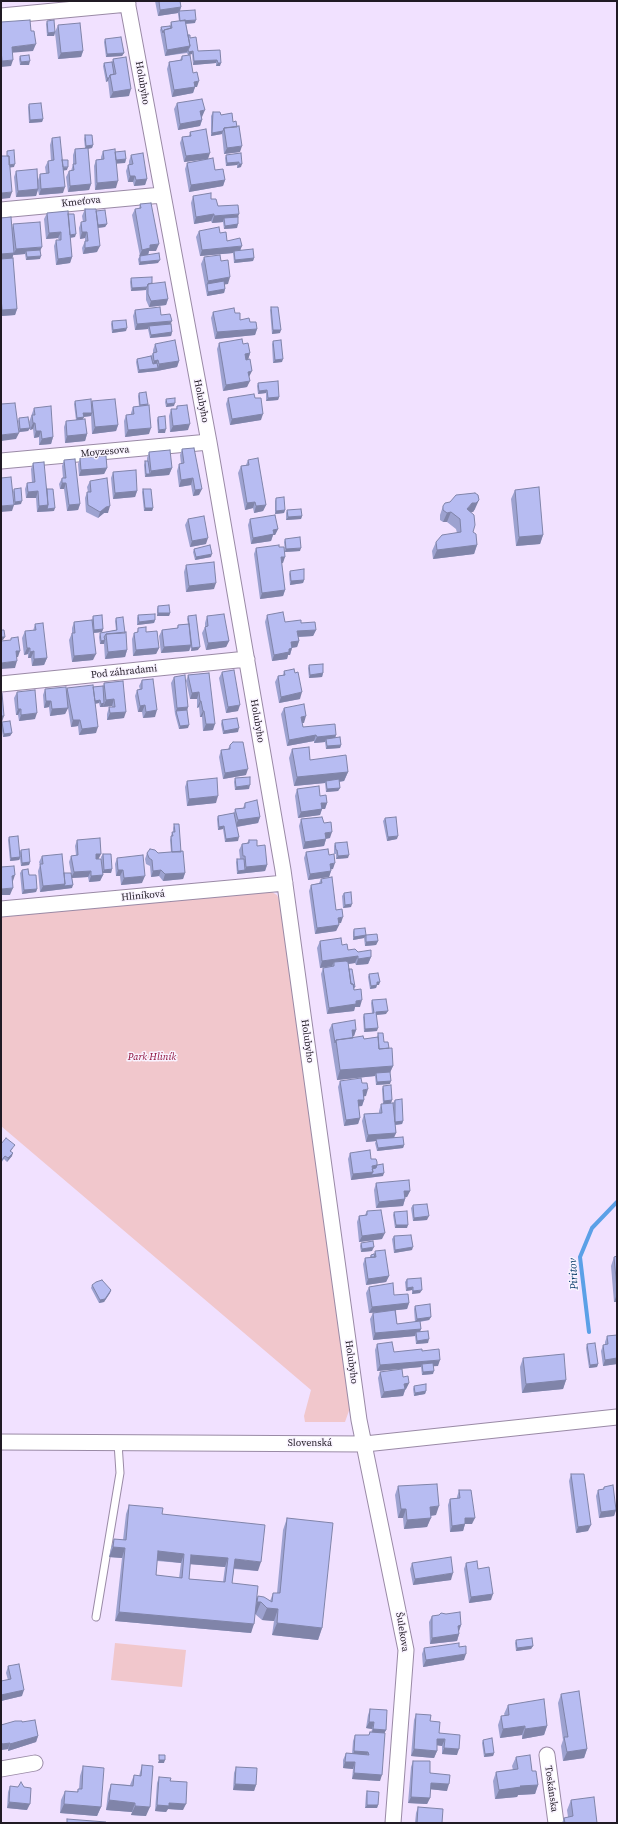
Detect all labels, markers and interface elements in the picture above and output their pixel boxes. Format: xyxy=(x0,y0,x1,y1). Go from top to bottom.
street label: Holubyho xyxy=(132,60,152,106)
street label: Kmeťova xyxy=(61,194,101,210)
street label: Holubyho xyxy=(191,378,211,424)
street label: Moyzesova xyxy=(80,444,130,460)
street label: Pod záhradami xyxy=(90,663,158,681)
street label: Holubyho xyxy=(247,698,267,744)
street label: Hliníková xyxy=(121,888,165,904)
street label: Holubyho xyxy=(298,1018,316,1064)
park label: Park Hliník xyxy=(128,1051,176,1063)
water label: Piritov xyxy=(567,1258,581,1290)
street label: Holubyho xyxy=(342,1339,360,1385)
street label: Slovenská xyxy=(288,1437,332,1449)
street label: Šulekova xyxy=(393,1612,411,1652)
street label: Toskánska xyxy=(542,1765,560,1813)

